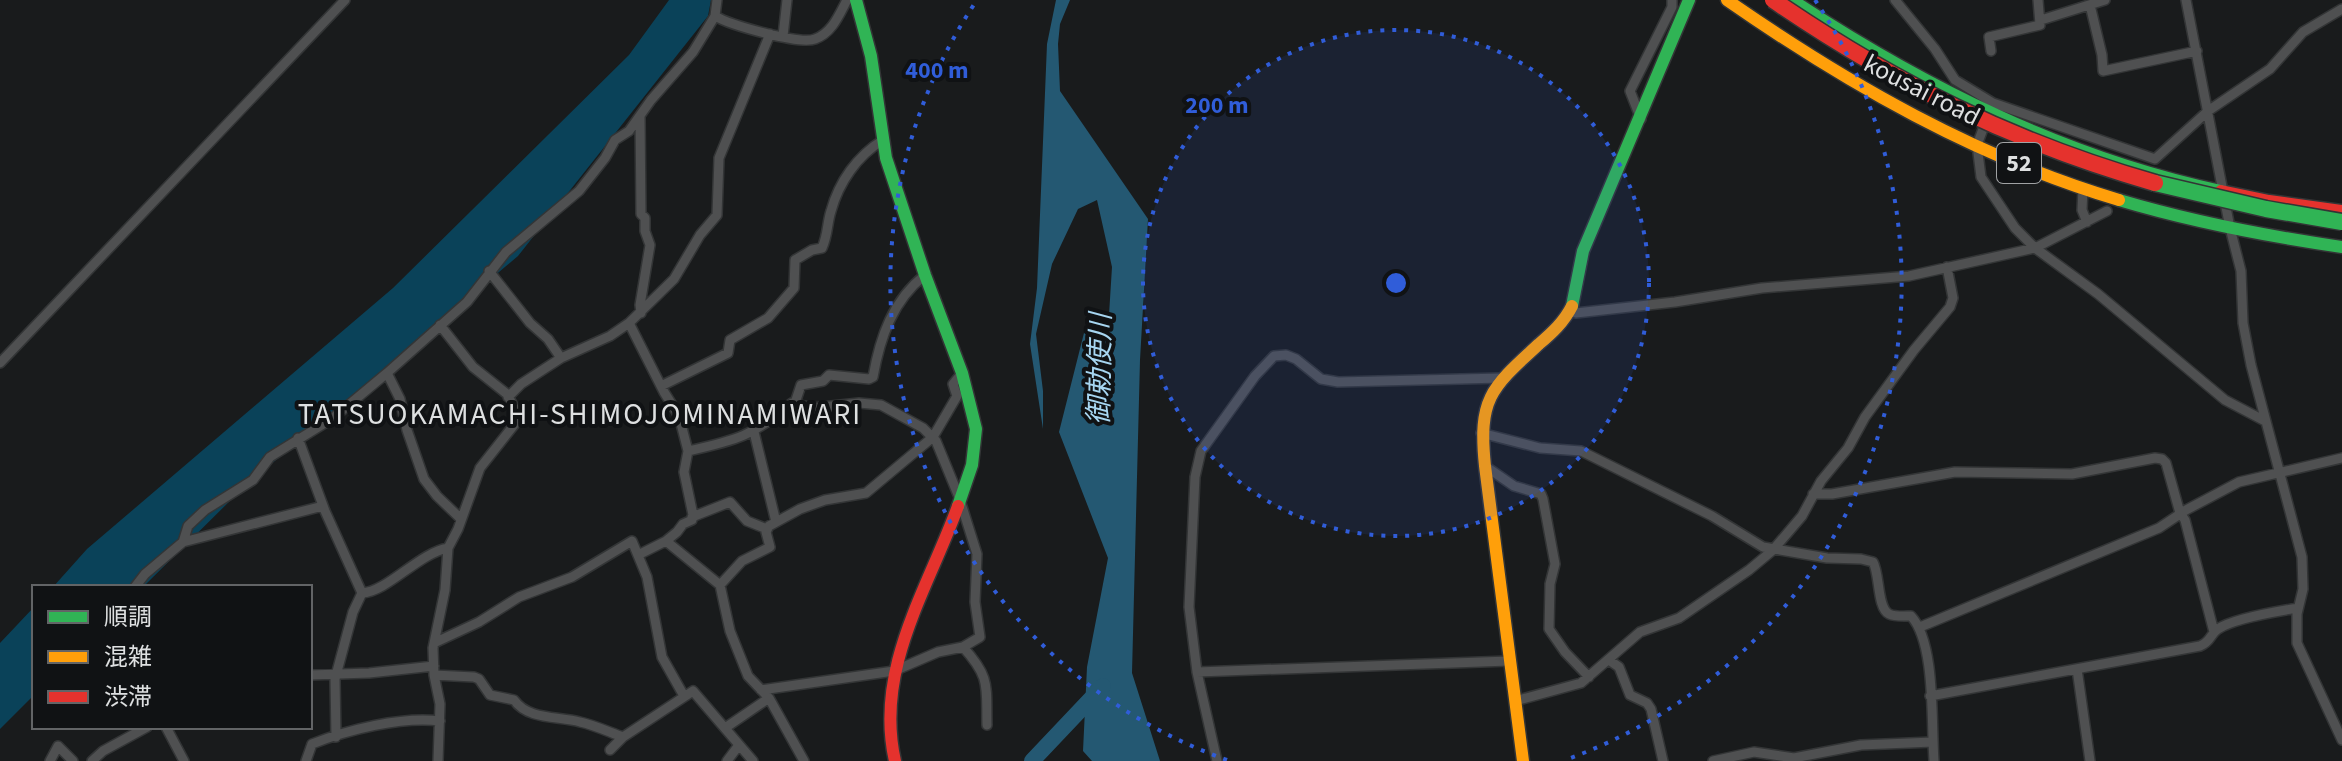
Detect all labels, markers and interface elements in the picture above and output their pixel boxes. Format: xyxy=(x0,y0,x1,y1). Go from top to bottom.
street label: kousai road xyxy=(1857,45,1987,135)
text: 400 m xyxy=(905,53,969,88)
text: 200 m xyxy=(1185,88,1249,123)
road number: 52 xyxy=(1997,143,2041,183)
centre of rings xyxy=(1382,269,1410,297)
water label: 御勅使川 xyxy=(1079,310,1121,425)
district label: TATSUOKAMACHI-SHIMOJOMINAMIWARI xyxy=(298,393,862,436)
legend xyxy=(32,585,312,729)
text: 順調 xyxy=(104,600,152,635)
text: 混雑 xyxy=(104,640,152,675)
text: 渋滞 xyxy=(104,680,152,715)

